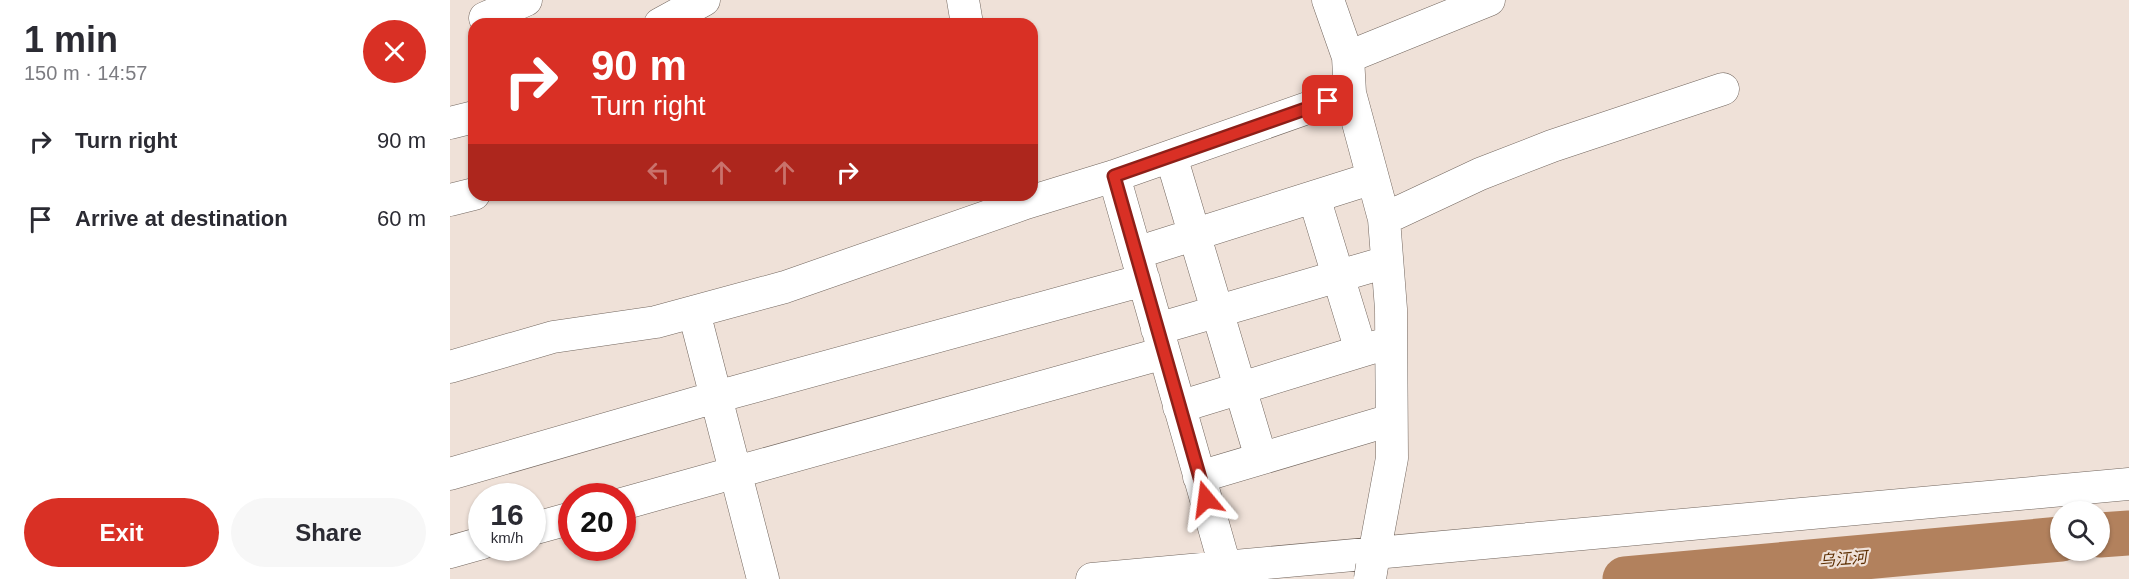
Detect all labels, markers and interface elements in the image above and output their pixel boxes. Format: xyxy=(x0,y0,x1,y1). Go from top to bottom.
text: 1 min xyxy=(24,19,118,60)
button: close xyxy=(363,20,426,83)
icon: right xyxy=(492,42,570,120)
text: 90 m xyxy=(591,42,687,89)
text: 150 m · 14:57 xyxy=(24,62,147,84)
pin xyxy=(1302,75,1353,126)
icon: arrive xyxy=(1311,84,1344,117)
text: Turn right xyxy=(591,91,706,121)
icon: right xyxy=(24,125,57,158)
text: Turn right xyxy=(75,128,177,153)
text: 90 m xyxy=(377,128,426,153)
icon: left xyxy=(642,156,675,189)
icon: ahead xyxy=(705,156,738,189)
icon: ahead xyxy=(768,156,801,189)
icon: right xyxy=(831,156,864,189)
icon: arrive xyxy=(24,203,57,236)
text: Arrive at destination xyxy=(75,206,288,231)
text: 60 m xyxy=(377,206,426,231)
position arrow xyxy=(1174,467,1238,531)
speed limit sign: 20 xyxy=(558,483,636,561)
button: Exit xyxy=(24,498,219,567)
button: Share xyxy=(231,498,426,567)
text: 16 xyxy=(490,498,524,531)
map controls xyxy=(2050,501,2110,561)
button: search xyxy=(2050,501,2110,561)
text: km/h xyxy=(491,529,523,546)
water label: 乌江河 xyxy=(1818,548,1871,570)

